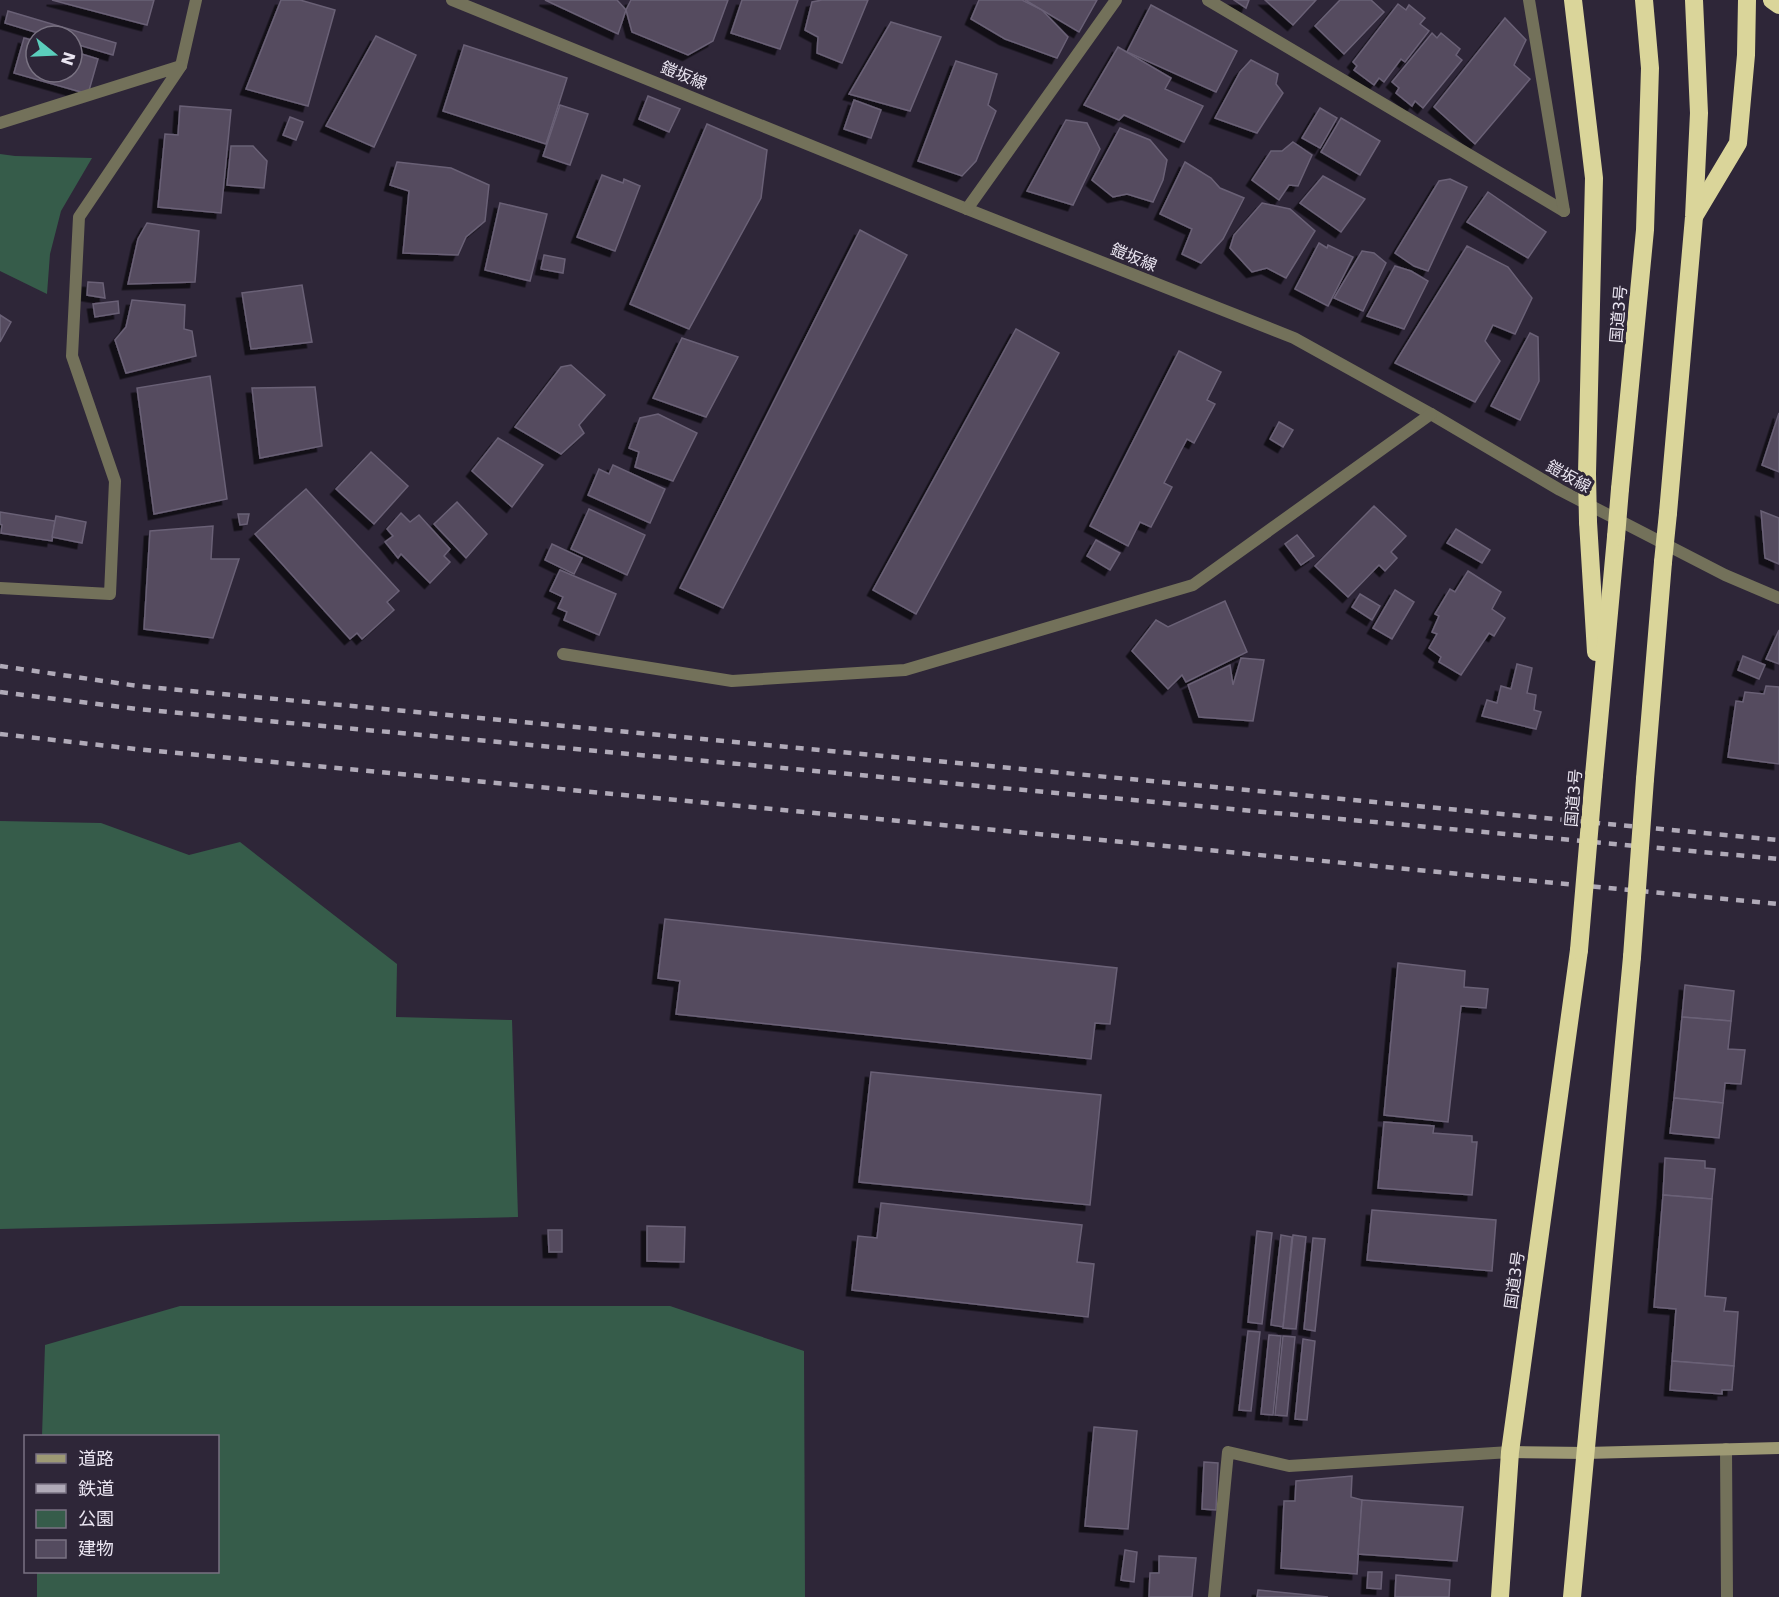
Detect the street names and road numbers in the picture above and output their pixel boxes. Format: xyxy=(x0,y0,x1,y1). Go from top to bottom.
street label: 鎧坂線 xyxy=(658,58,710,93)
street label: 鎧坂線 xyxy=(1108,240,1160,275)
street label: 国道3号 xyxy=(1606,284,1630,344)
street label: 鎧坂線 xyxy=(1543,456,1594,496)
street label: 国道3号 xyxy=(1561,768,1585,828)
street label: 国道3号 xyxy=(1501,1250,1528,1310)

